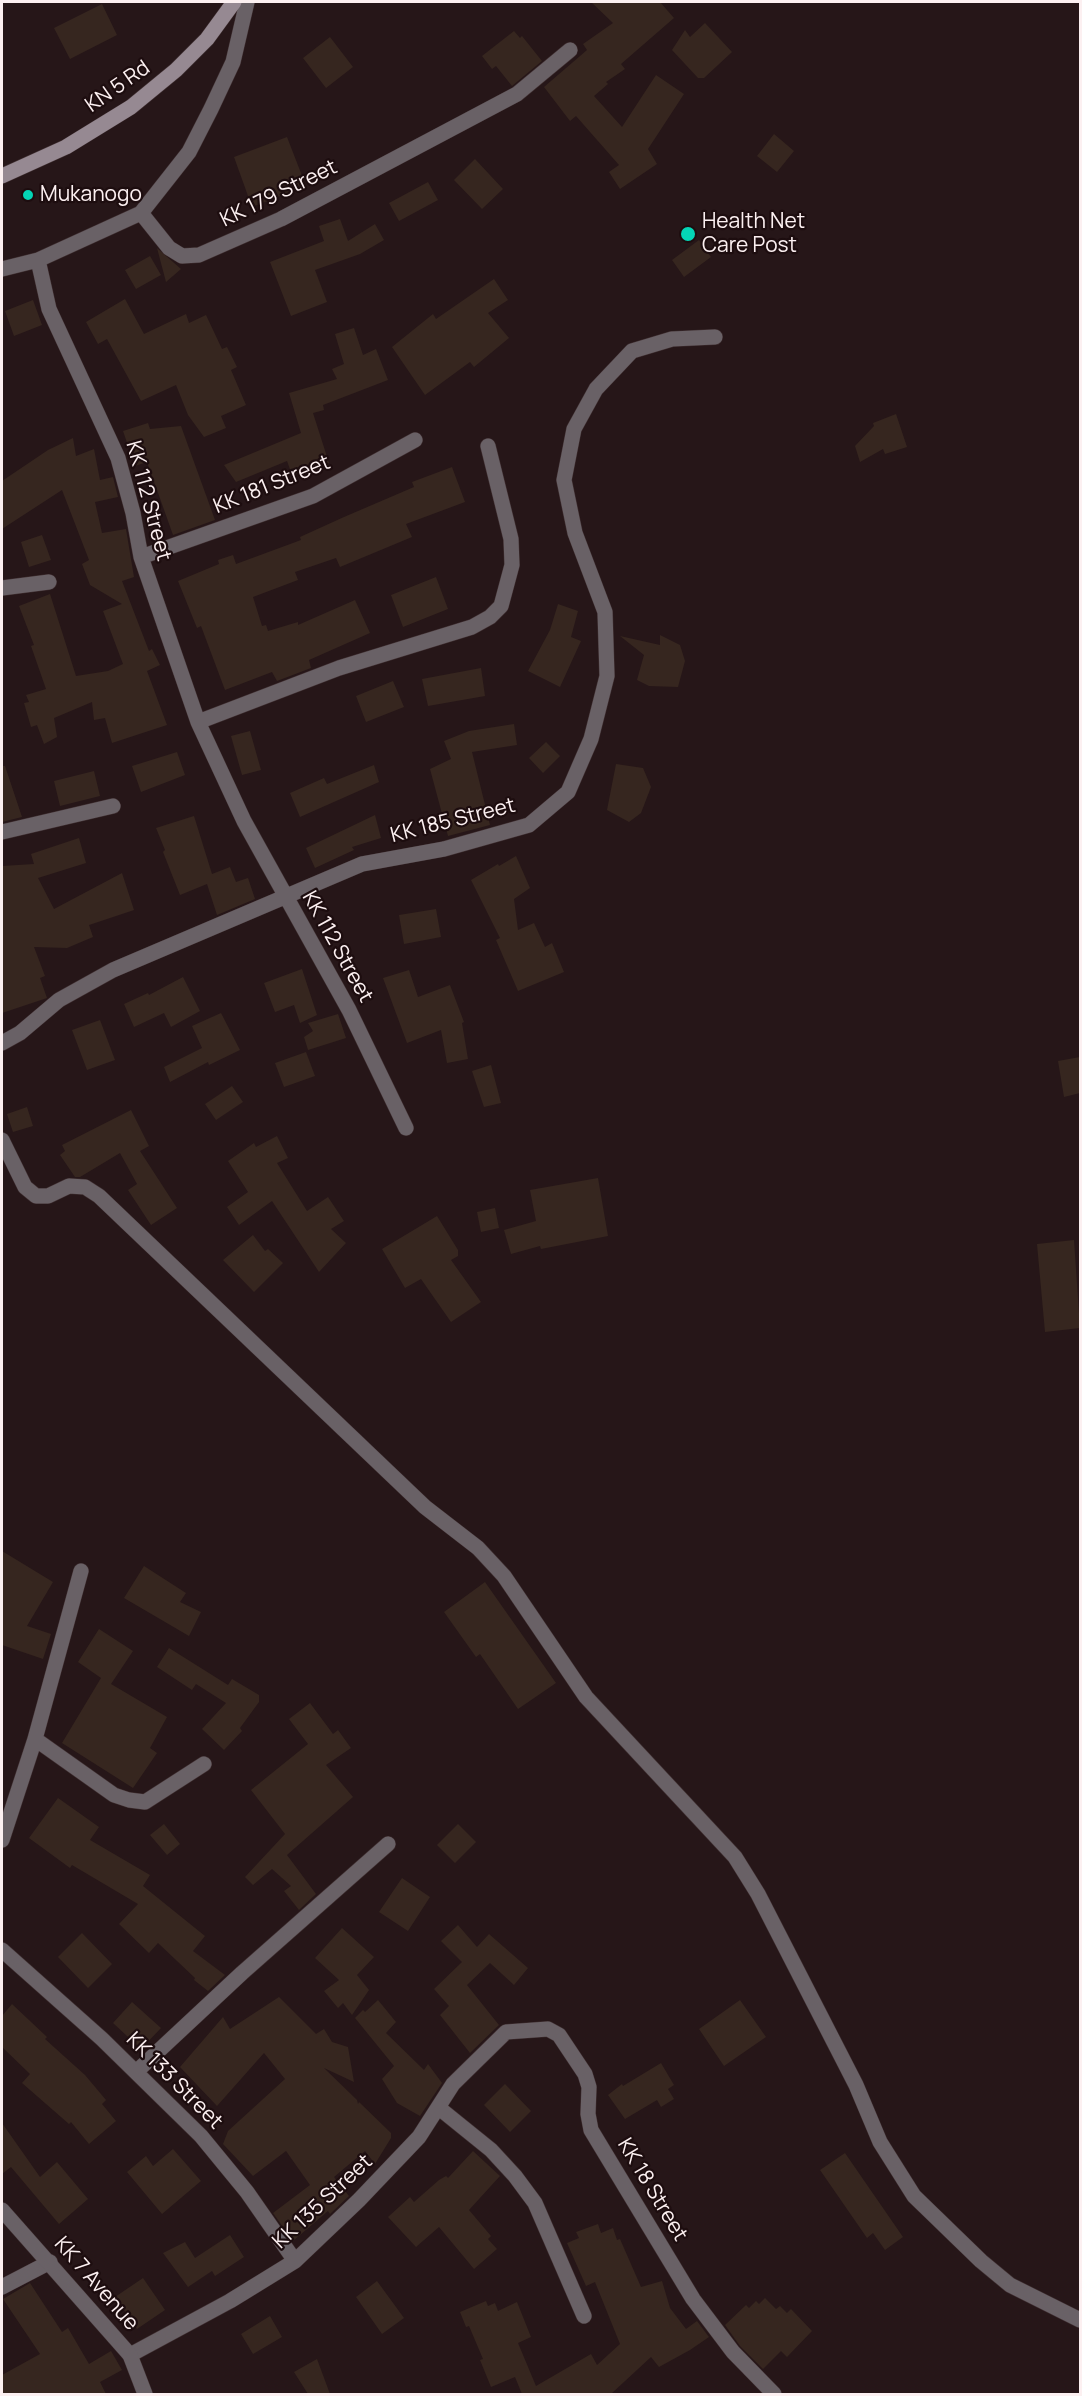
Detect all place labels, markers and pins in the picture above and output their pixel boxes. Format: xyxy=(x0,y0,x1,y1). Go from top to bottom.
place label: Mukanogo xyxy=(40,182,142,208)
marker: Mukanogo xyxy=(21,188,35,202)
place label: Health Net Care Post xyxy=(702,209,805,259)
marker: Health Net Care Post xyxy=(679,225,697,243)

